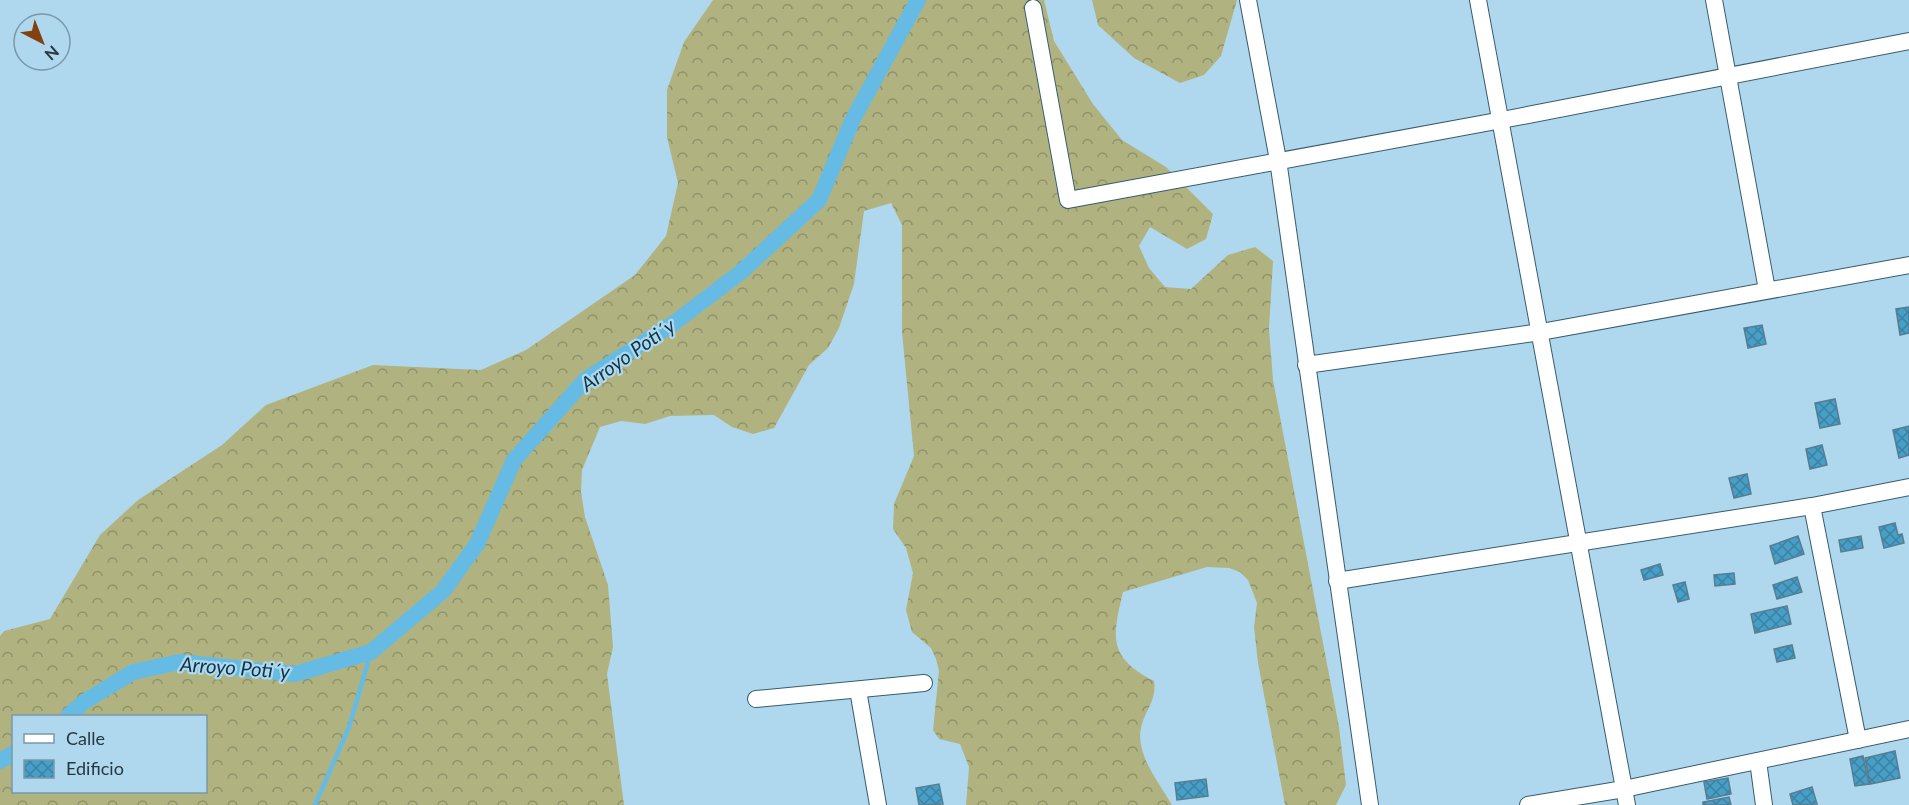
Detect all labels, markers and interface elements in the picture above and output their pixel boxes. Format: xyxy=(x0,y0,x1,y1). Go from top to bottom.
north arrow xyxy=(12,12,72,72)
text: N xyxy=(41,42,63,65)
water label: Arroyo Poti´y xyxy=(575,313,680,396)
water label: Arroyo Poti´y xyxy=(178,651,291,683)
legend xyxy=(12,715,207,793)
text: Calle xyxy=(66,727,105,749)
text: Edificio xyxy=(66,757,124,779)

